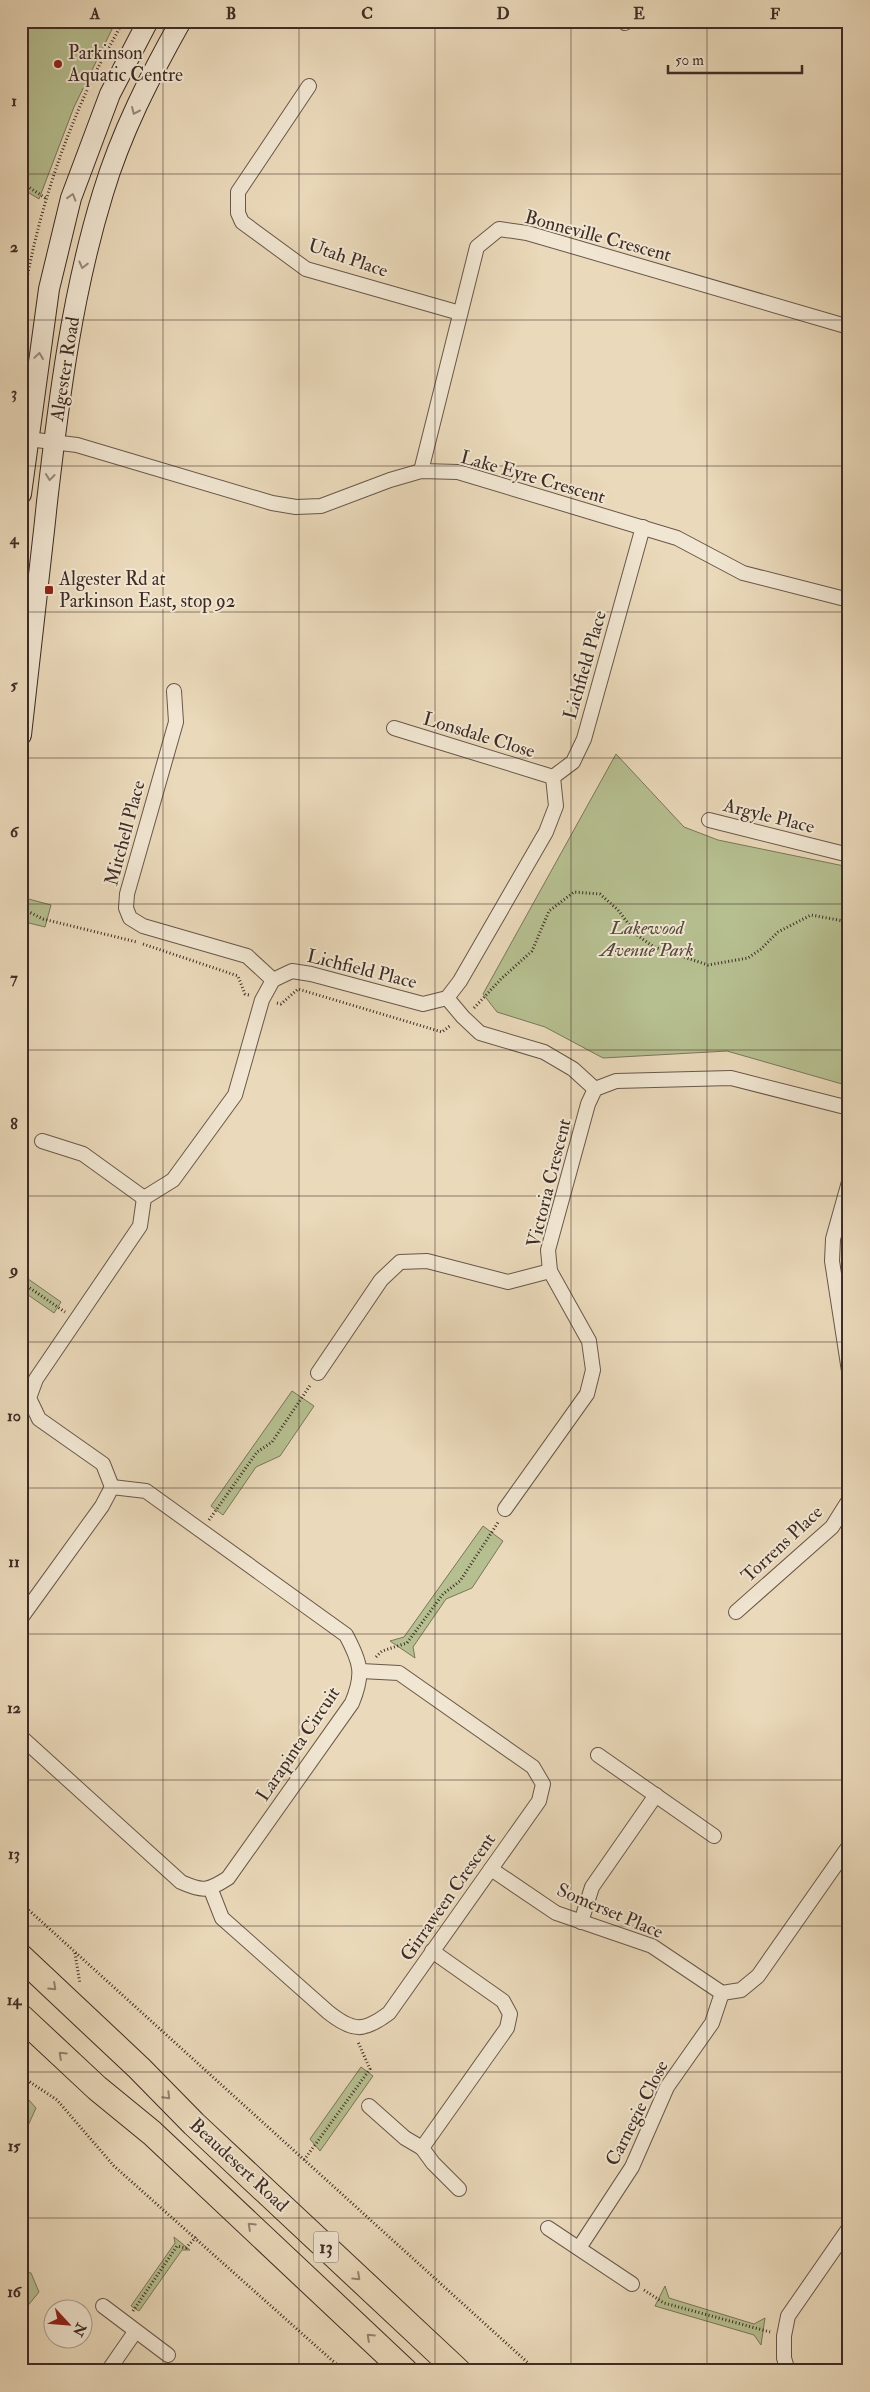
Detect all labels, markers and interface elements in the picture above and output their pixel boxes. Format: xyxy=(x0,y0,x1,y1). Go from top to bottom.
text: A xyxy=(89,4,101,24)
text: B xyxy=(226,4,236,24)
text: C xyxy=(361,4,373,24)
text: D xyxy=(496,4,510,24)
text: E xyxy=(633,4,645,24)
text: F xyxy=(770,4,780,24)
place label: Parkinson Aquatic Centre xyxy=(67,41,183,87)
scale bar xyxy=(668,42,801,74)
text: 50 m xyxy=(675,51,704,70)
marker: Parkinson Aquatic Centre xyxy=(52,58,64,70)
text: 1 xyxy=(11,91,17,111)
one-way arrow xyxy=(131,106,141,115)
one-way arrow xyxy=(66,193,76,201)
street label: Bonneville Crescent xyxy=(522,205,674,267)
street label: Utah Place xyxy=(305,233,391,283)
text: 2 xyxy=(10,237,18,257)
one-way arrow xyxy=(79,261,89,269)
street label: Algester Road xyxy=(45,314,85,424)
one-way arrow xyxy=(34,351,44,360)
text: 3 xyxy=(11,383,17,403)
street label: Lake Eyre Crescent xyxy=(458,445,608,509)
one-way arrow xyxy=(45,474,56,482)
text: 4 xyxy=(9,529,20,549)
place label: Algester Rd at Parkinson East, stop 92 xyxy=(58,567,235,614)
marker: Algester Rd at Parkinson East, stop 92 xyxy=(43,584,55,596)
street label: Lichfield Place xyxy=(558,608,612,722)
text: 5 xyxy=(10,675,18,695)
street label: Lonsdale Close xyxy=(420,707,538,763)
street label: Mitchell Place xyxy=(99,778,151,888)
street label: Argyle Place xyxy=(720,793,817,839)
text: 6 xyxy=(10,822,20,842)
park label: Lakewood Avenue Park xyxy=(598,916,694,962)
street label: Lichfield Place xyxy=(305,944,419,994)
text: 7 xyxy=(10,968,18,988)
text: 8 xyxy=(10,1114,18,1134)
street label: Victoria Crescent xyxy=(521,1116,577,1250)
text: 9 xyxy=(8,1260,18,1280)
text: 10 xyxy=(7,1406,21,1426)
street label: Torrens Place xyxy=(736,1500,828,1588)
text: 11 xyxy=(8,1552,20,1572)
street label: Larapinta Circuit xyxy=(251,1682,346,1806)
text: 12 xyxy=(7,1698,21,1718)
street label: Girraween Crescent xyxy=(395,1828,501,1966)
text: 13 xyxy=(8,1844,20,1864)
street label: Somerset Place xyxy=(553,1878,667,1944)
one-way arrow xyxy=(47,1981,56,1990)
text: 14 xyxy=(7,1990,23,2010)
one-way arrow xyxy=(58,2052,67,2061)
street label: Carnegie Close xyxy=(600,2056,674,2170)
one-way arrow xyxy=(161,2090,170,2099)
street label: Beaudesert Road xyxy=(184,2113,294,2217)
text: 15 xyxy=(8,2136,21,2156)
one-way arrow xyxy=(248,2223,257,2232)
road number: 13 xyxy=(314,2232,338,2262)
one-way arrow xyxy=(352,2271,361,2280)
text: 16 xyxy=(7,2282,23,2302)
north arrow xyxy=(42,2300,92,2350)
text: N xyxy=(69,2319,90,2339)
one-way arrow xyxy=(366,2334,375,2343)

